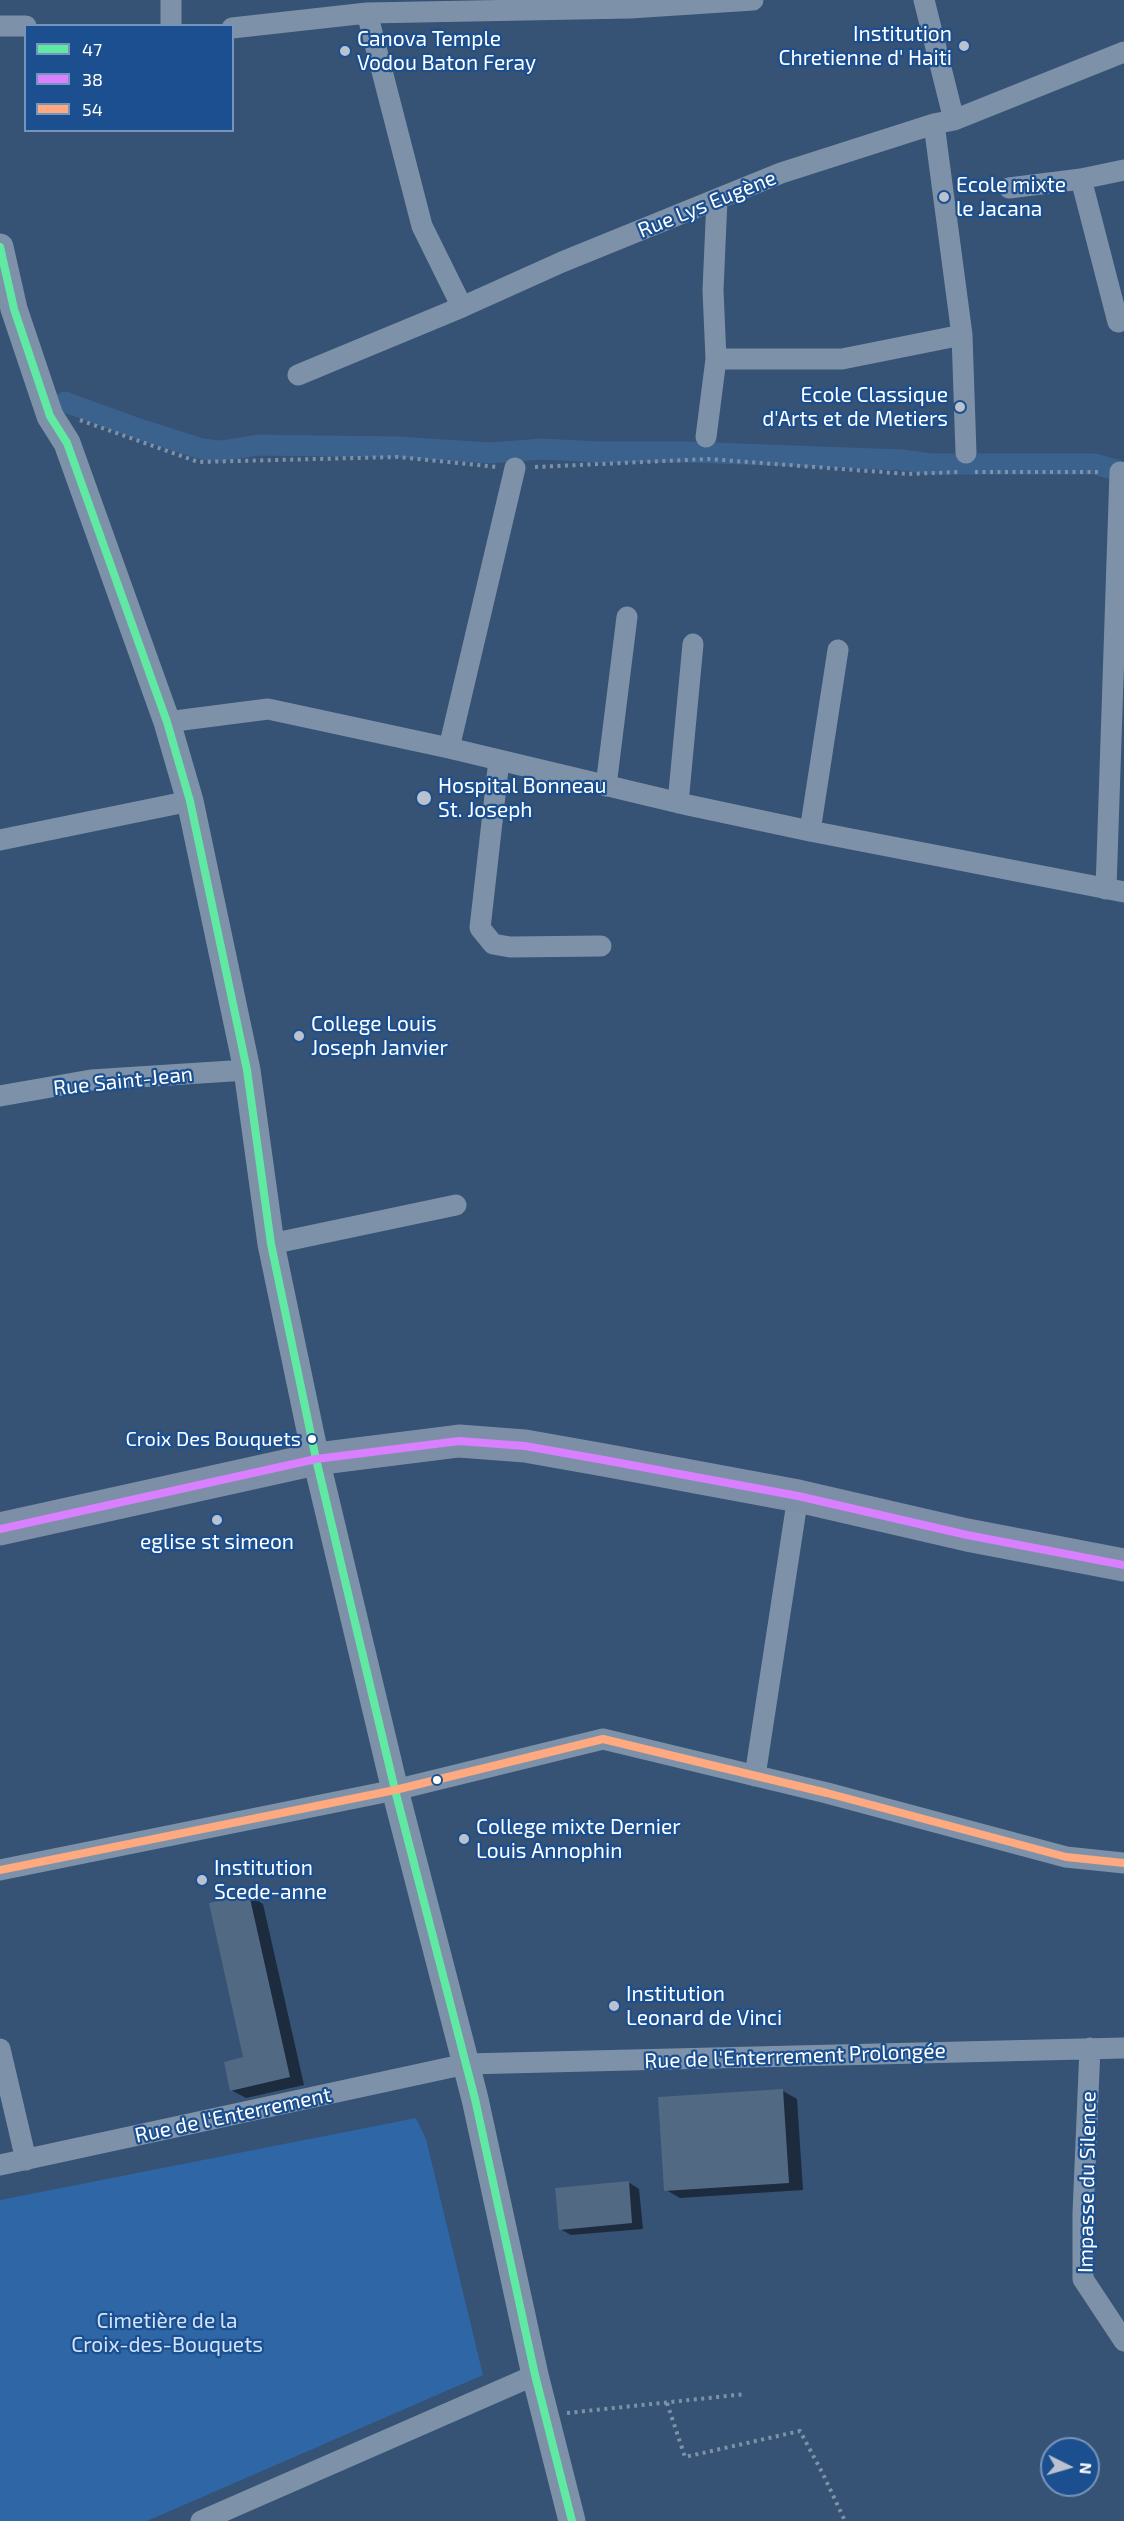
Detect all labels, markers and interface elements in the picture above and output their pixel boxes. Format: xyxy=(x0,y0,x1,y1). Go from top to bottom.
place label: Institution Chretienne d' Haiti xyxy=(778,21,952,71)
legend xyxy=(24,24,234,132)
place label: Canova Temple Vodou Baton Feray xyxy=(357,26,536,76)
text: 47 xyxy=(82,38,102,60)
marker: Institution Chretienne d' Haiti xyxy=(957,39,971,53)
marker: Canova Temple Vodou Baton Feray xyxy=(338,44,352,58)
text: 38 xyxy=(82,68,103,90)
text: 54 xyxy=(82,98,103,120)
street label: Rue Lys Eugène xyxy=(634,165,780,243)
place label: Ecole mixte le Jacana xyxy=(956,172,1066,222)
marker: Ecole mixte le Jacana xyxy=(937,190,951,204)
place label: Ecole Classique d'Arts et de Metiers xyxy=(762,382,948,432)
marker: Ecole Classique d'Arts et de Metiers xyxy=(953,400,967,414)
place label: Hospital Bonneau St. Joseph xyxy=(438,773,607,823)
marker: Hospital Bonneau St. Joseph xyxy=(415,789,433,807)
place label: College Louis Joseph Janvier xyxy=(311,1011,448,1061)
marker: College Louis Joseph Janvier xyxy=(292,1029,306,1043)
street label: Rue Saint-Jean xyxy=(52,1061,194,1101)
place label: Croix Des Bouquets xyxy=(125,1427,301,1451)
marker: Croix Des Bouquets xyxy=(306,1433,318,1445)
marker: eglise st simeon xyxy=(210,1513,224,1527)
place label: eglise st simeon xyxy=(140,1529,294,1555)
unlabelled marker xyxy=(431,1774,443,1786)
place label: College mixte Dernier Louis Annophin xyxy=(476,1814,681,1864)
marker: College mixte Dernier Louis Annophin xyxy=(457,1832,471,1846)
place label: Institution Scede-anne xyxy=(214,1855,327,1905)
marker: Institution Scede-anne xyxy=(195,1873,209,1887)
place label: Institution Leonard de Vinci xyxy=(626,1981,782,2031)
marker: Institution Leonard de Vinci xyxy=(607,1999,621,2013)
street label: Rue de l'Enterrement Prolongée xyxy=(644,2038,946,2074)
street label: Rue de l'Enterrement xyxy=(133,2082,333,2148)
street label: Impasse du Silence xyxy=(1073,2091,1101,2273)
park label: Cimetière de la Croix-des-Bouquets xyxy=(71,2308,263,2358)
north arrow xyxy=(1040,2437,1100,2497)
text: N xyxy=(1076,2462,1096,2475)

